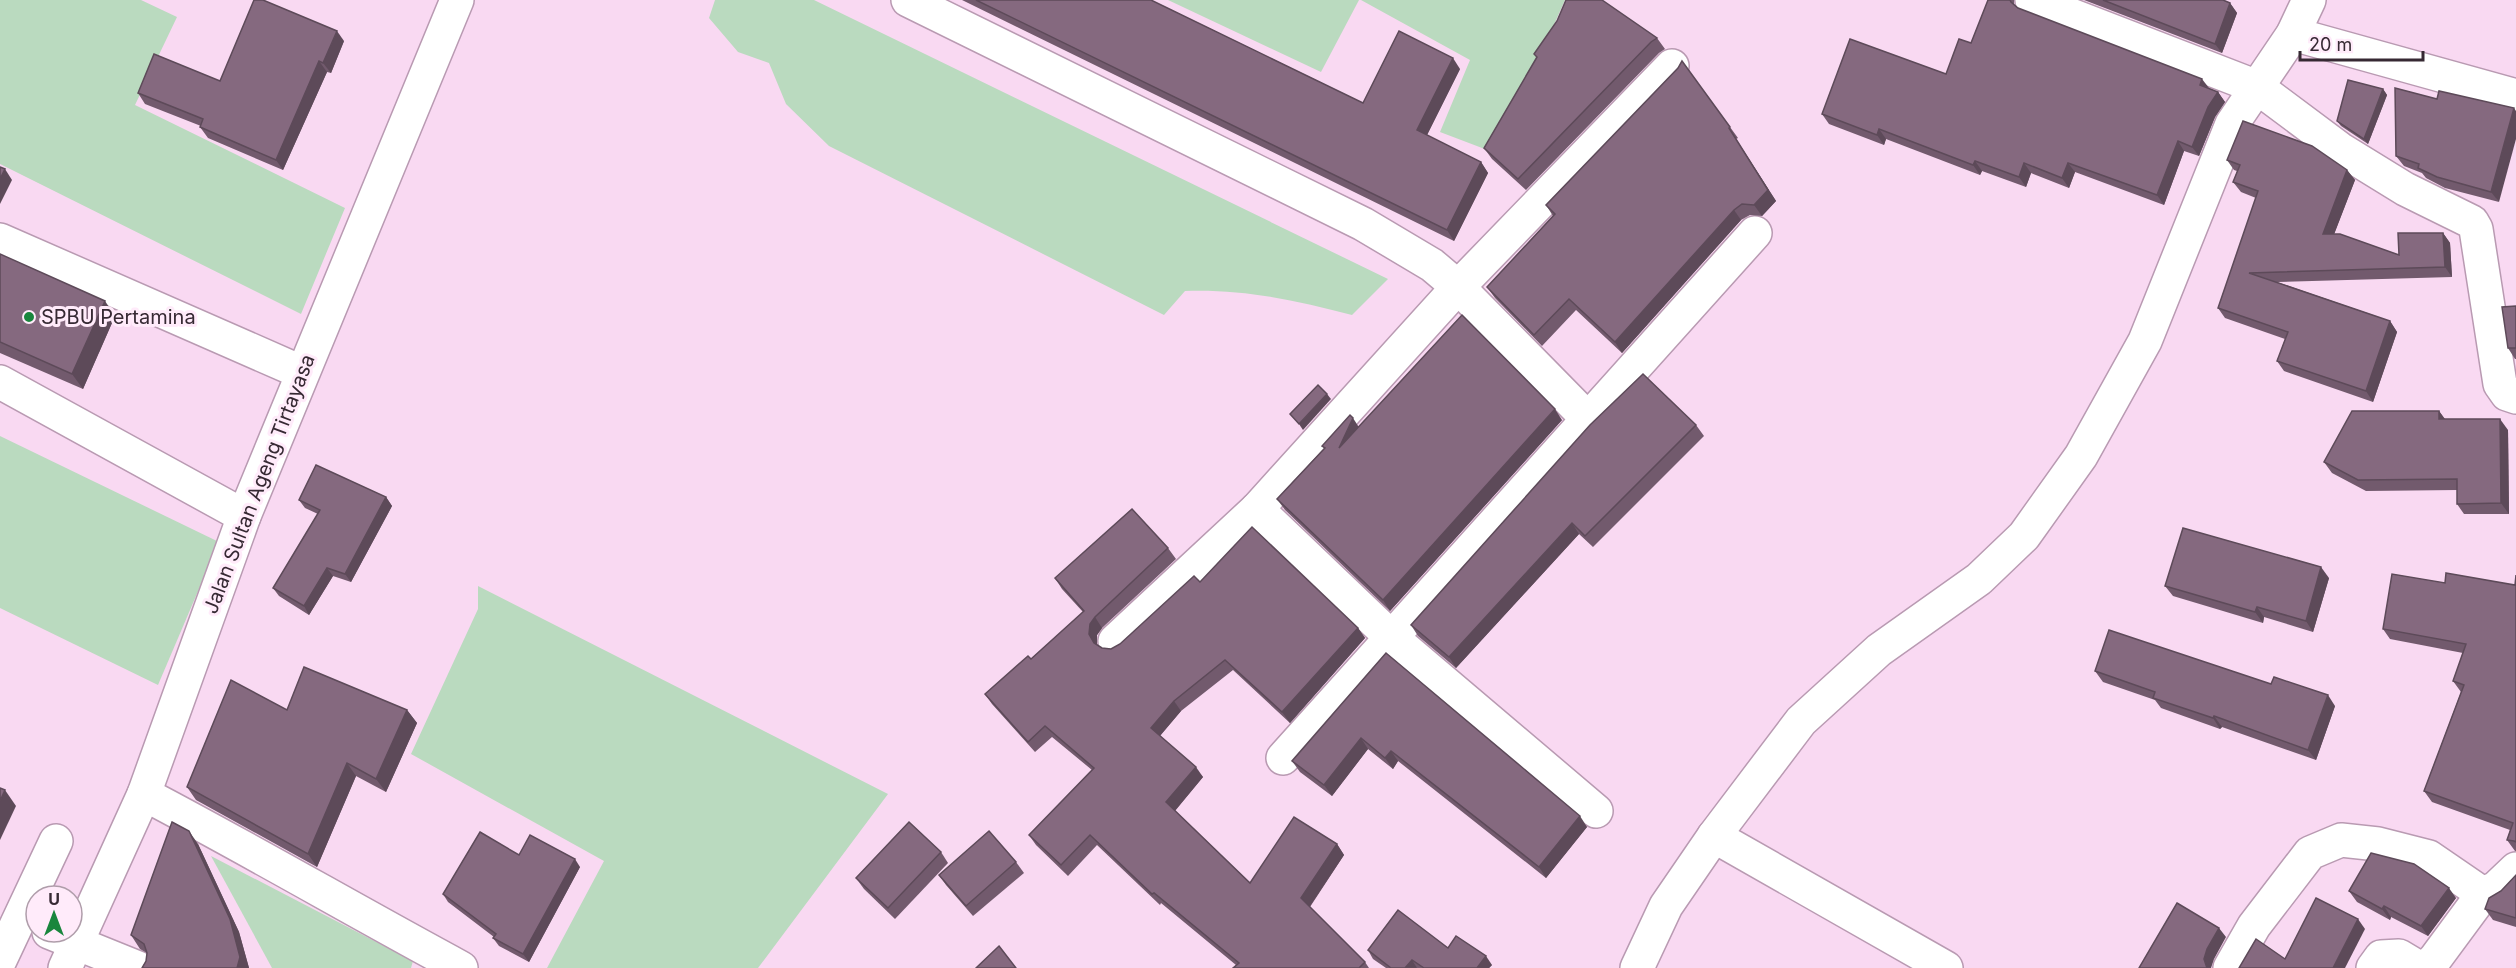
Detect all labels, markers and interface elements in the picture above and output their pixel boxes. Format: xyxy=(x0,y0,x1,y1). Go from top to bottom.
scale bar xyxy=(2300,24,2423,62)
text: 20 m xyxy=(2309,34,2352,55)
place label: SPBU Pertamina xyxy=(41,305,196,329)
marker: SPBU Pertamina xyxy=(22,310,36,324)
street label: Jalan Sultan Ageng Tirtayasa xyxy=(198,351,320,617)
north arrow xyxy=(24,884,84,944)
text: U xyxy=(48,889,60,909)

